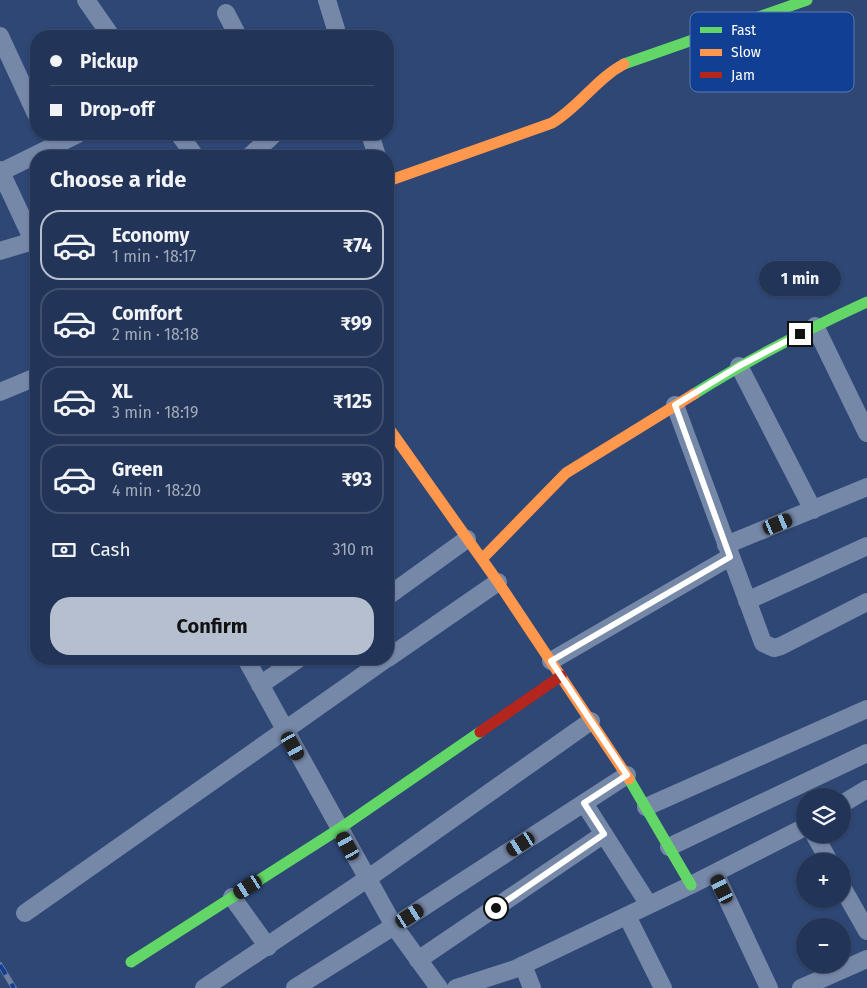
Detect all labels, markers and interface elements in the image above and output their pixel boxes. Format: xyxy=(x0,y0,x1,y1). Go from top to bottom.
legend xyxy=(690,12,854,92)
text: Fast xyxy=(731,22,757,39)
text: Slow xyxy=(731,44,761,61)
text: Pickup xyxy=(80,50,138,73)
text: Jam xyxy=(731,67,755,84)
text: Drop-off xyxy=(80,98,154,121)
text: Choose a ride xyxy=(50,166,186,193)
icon: car xyxy=(52,223,97,268)
text: Economy xyxy=(112,224,189,247)
text: ₹74 xyxy=(343,234,372,257)
text: 1 min · 18:17 xyxy=(112,247,196,266)
callout: 1 min xyxy=(759,262,841,296)
text: 1 min xyxy=(781,269,819,288)
icon: car xyxy=(52,301,97,346)
text: Comfort xyxy=(112,302,182,325)
text: ₹99 xyxy=(340,312,372,335)
route end xyxy=(789,323,811,345)
text: 2 min · 18:18 xyxy=(112,325,199,344)
icon: car xyxy=(52,379,97,424)
text: XL xyxy=(112,380,133,403)
text: ₹125 xyxy=(333,390,372,413)
text: 3 min · 18:19 xyxy=(112,403,198,422)
icon: car xyxy=(52,457,97,502)
text: Green xyxy=(112,458,163,481)
text: ₹93 xyxy=(342,468,372,491)
text: 4 min · 18:20 xyxy=(112,481,201,500)
car xyxy=(761,511,794,537)
icon: cash xyxy=(50,536,78,564)
text: Cash xyxy=(90,538,131,561)
text: 310 m xyxy=(333,540,374,559)
button: Confirm xyxy=(50,597,374,655)
car xyxy=(279,729,306,763)
map controls xyxy=(796,788,851,973)
button: layers xyxy=(796,788,851,843)
car xyxy=(334,829,361,863)
car xyxy=(504,830,537,858)
button: + xyxy=(796,853,851,908)
car xyxy=(708,872,735,906)
car xyxy=(231,873,264,901)
route start xyxy=(485,897,507,919)
car xyxy=(393,902,426,930)
button: − xyxy=(796,918,851,973)

